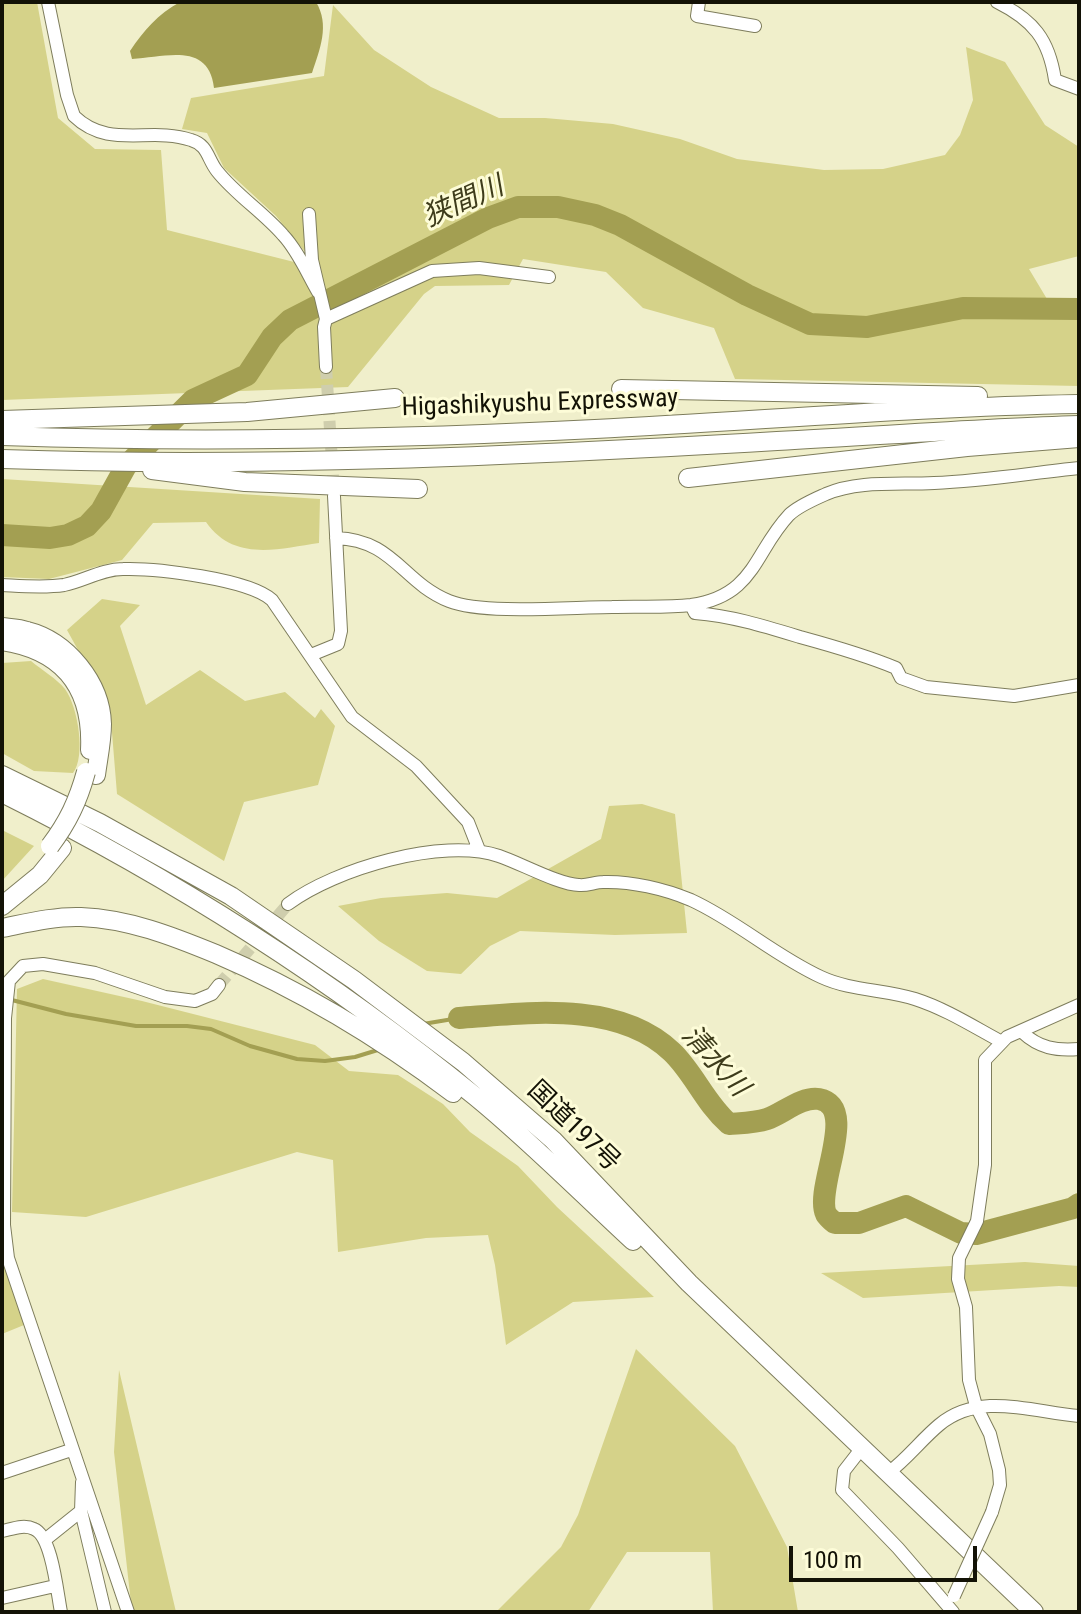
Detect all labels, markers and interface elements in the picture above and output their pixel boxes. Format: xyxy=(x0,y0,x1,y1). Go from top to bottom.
water label: 狭間川 xyxy=(419,171,509,235)
street label: Higashikyushu Expressway xyxy=(401,384,679,424)
water label: 清水川 xyxy=(673,1020,755,1104)
street label: 国道197号 xyxy=(520,1075,626,1179)
scale bar xyxy=(793,1530,981,1580)
text: 100 m xyxy=(803,1546,862,1574)

